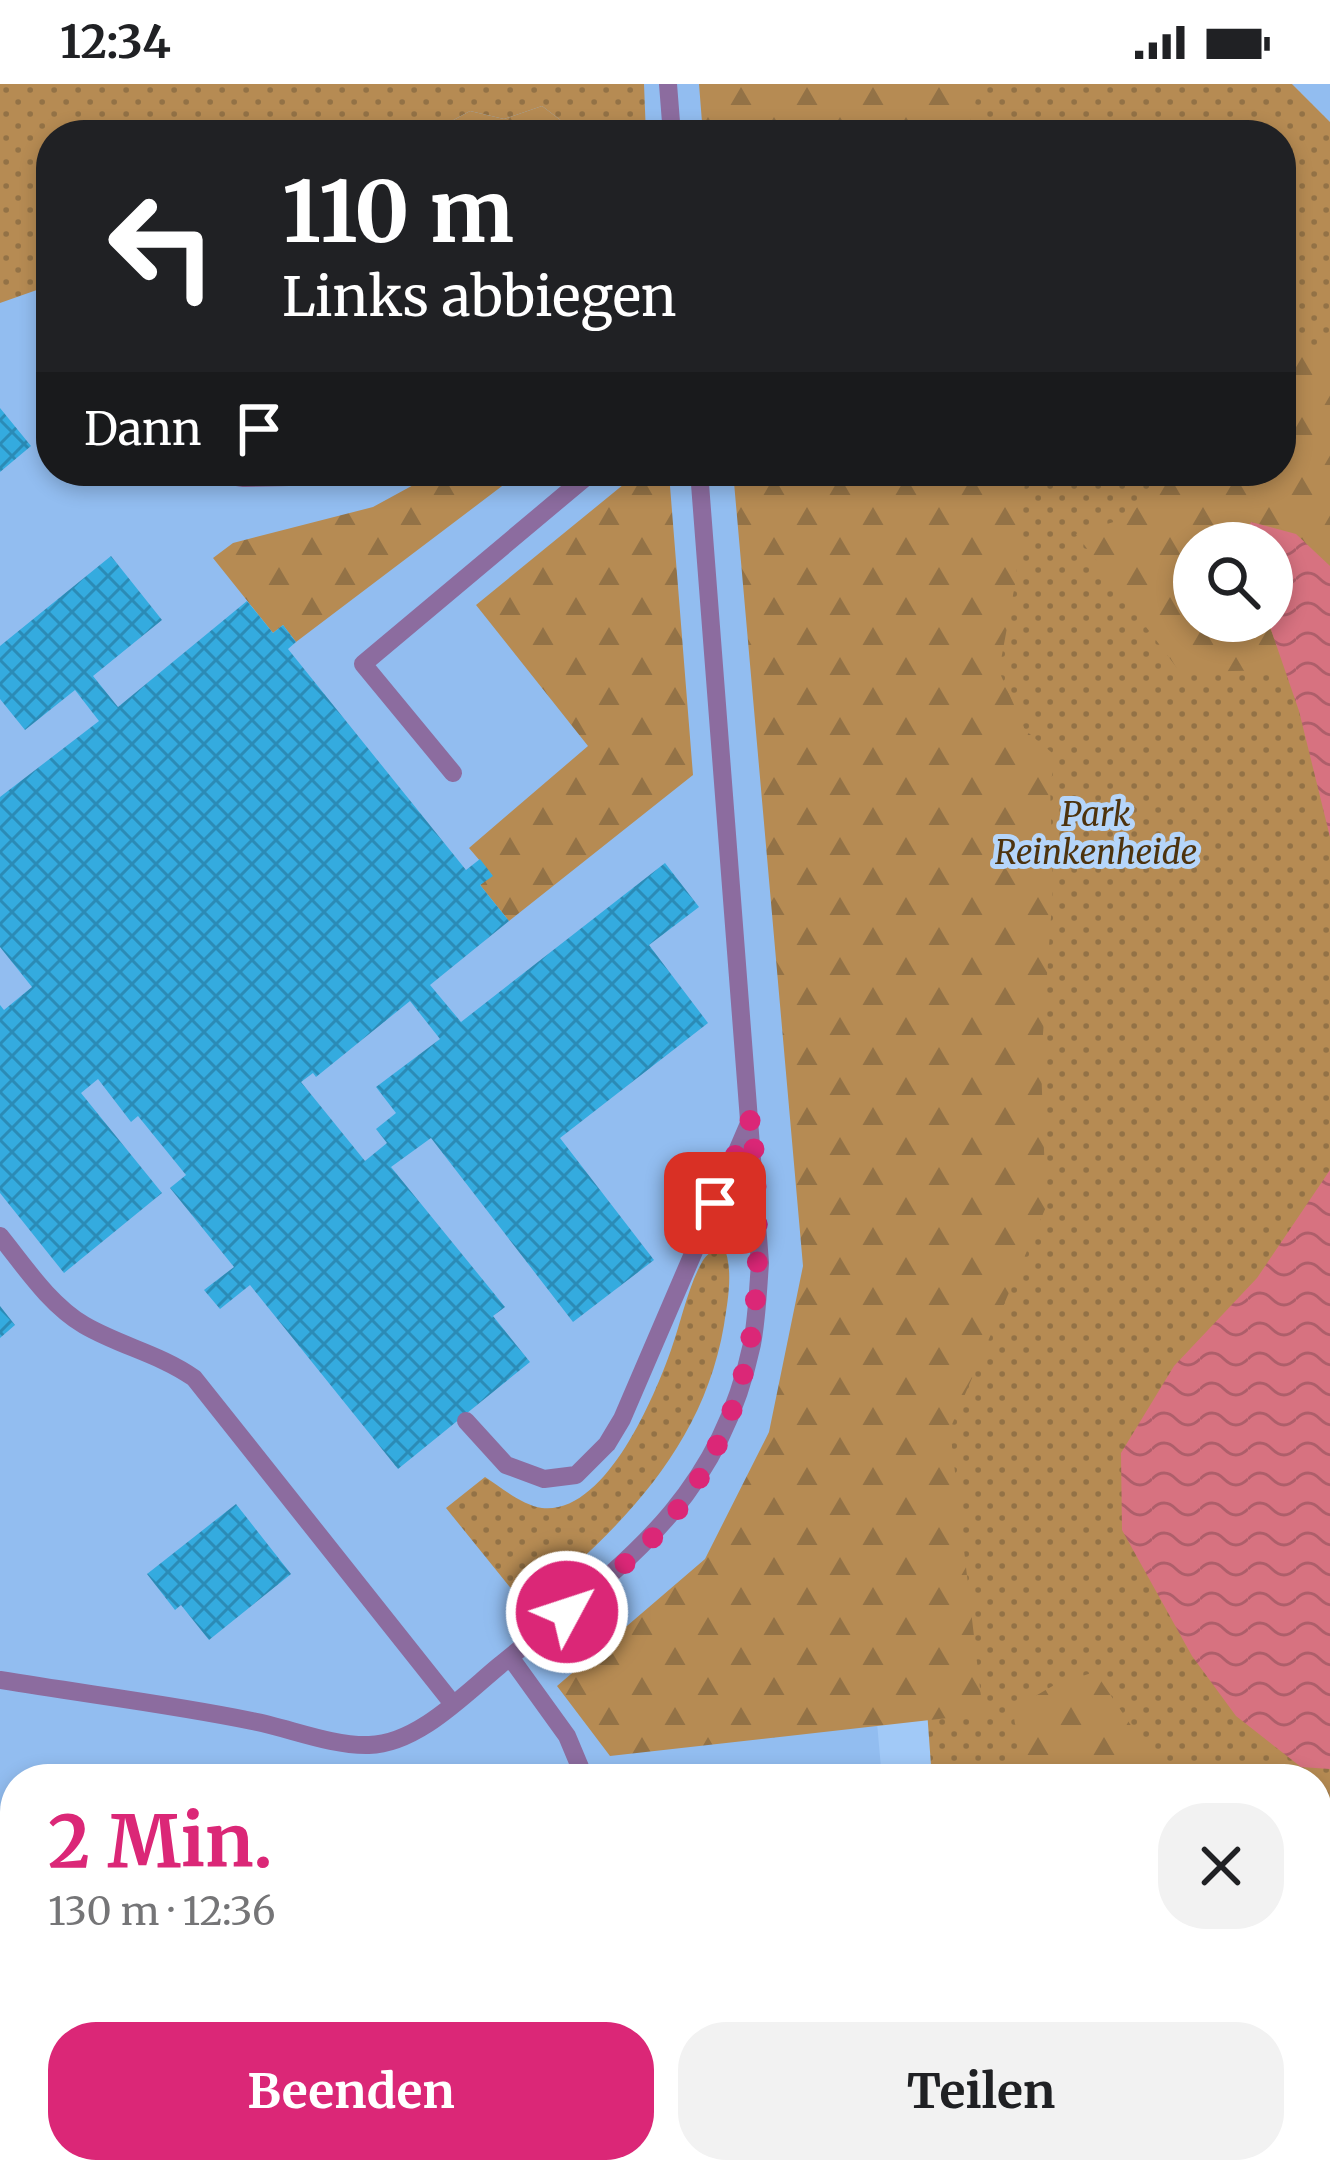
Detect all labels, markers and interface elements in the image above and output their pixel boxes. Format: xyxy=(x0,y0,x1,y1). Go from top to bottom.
text: 12:34 xyxy=(60,14,171,70)
text: 110 m xyxy=(282,159,514,265)
icon: left xyxy=(84,168,240,324)
text: Links abbiegen xyxy=(282,263,677,331)
icon: arrive xyxy=(226,396,292,462)
text: Dann xyxy=(84,401,202,457)
map controls xyxy=(1173,522,1293,642)
button: search xyxy=(1173,522,1293,642)
park label: Park Reinkenheide xyxy=(995,794,1197,873)
pin xyxy=(664,1152,766,1254)
icon: arrive xyxy=(682,1170,748,1236)
position arrow xyxy=(504,1549,630,1675)
text: 2 Min. xyxy=(48,1796,273,1887)
button: close xyxy=(1158,1803,1284,1929)
text: 130 m · 12:36 xyxy=(48,1887,276,1936)
button: Beenden xyxy=(48,2022,654,2160)
button: Teilen xyxy=(678,2022,1284,2160)

